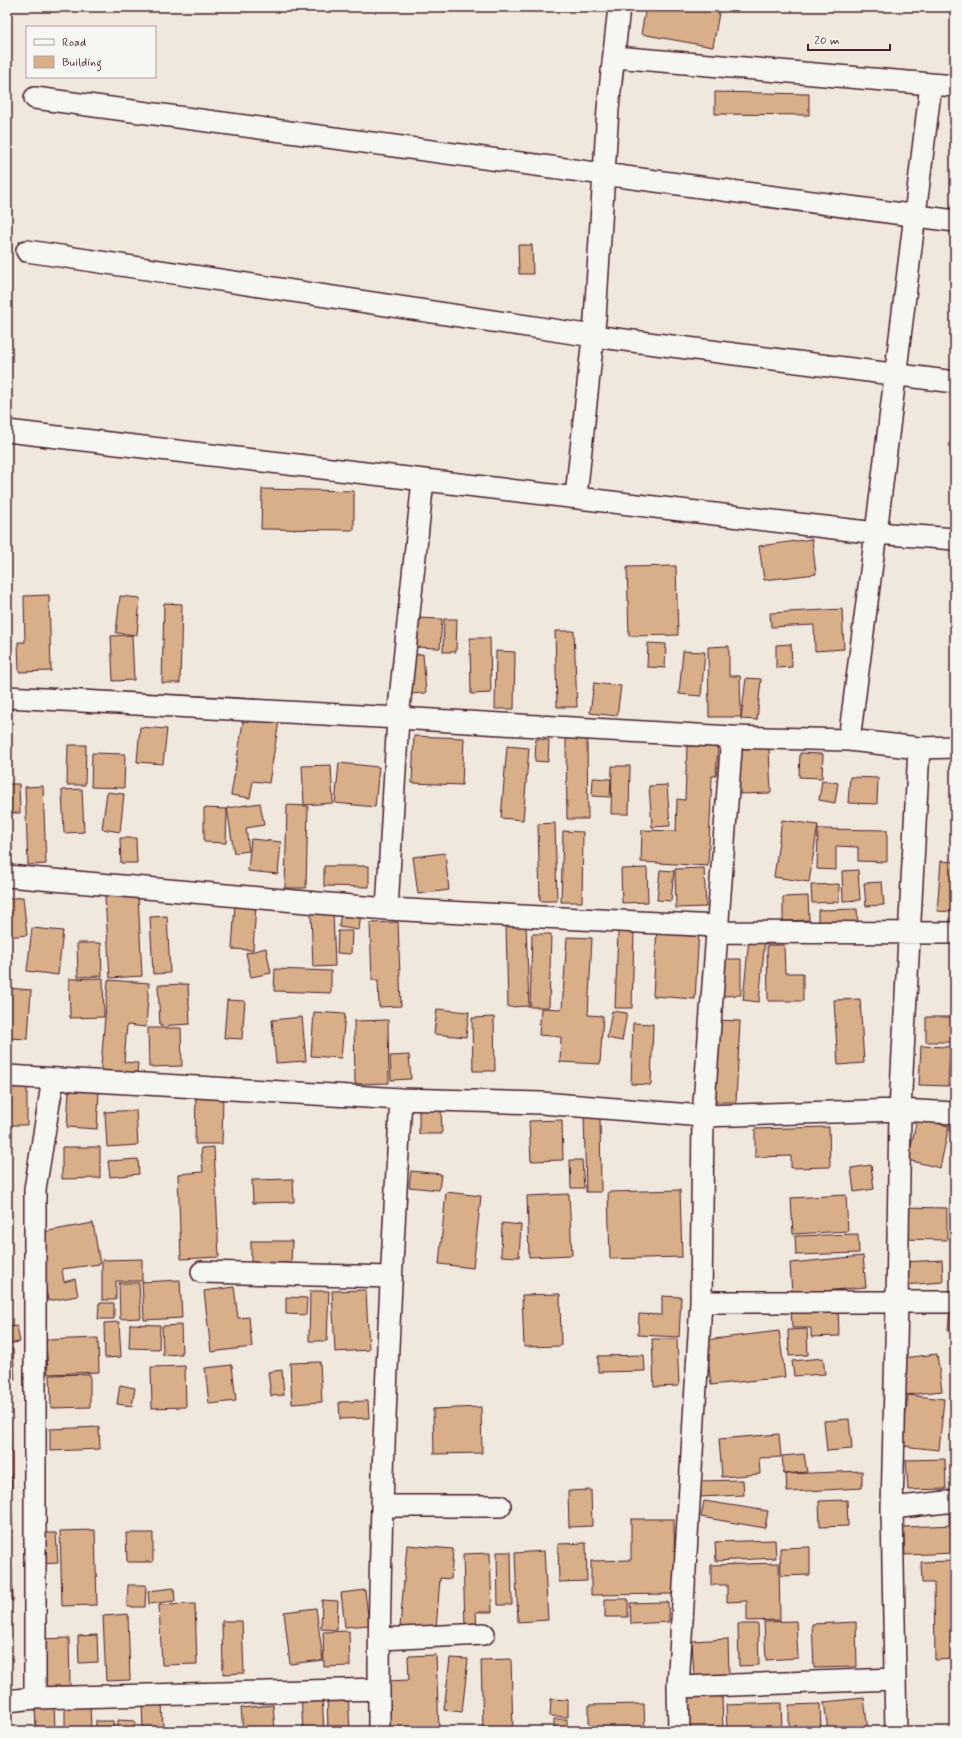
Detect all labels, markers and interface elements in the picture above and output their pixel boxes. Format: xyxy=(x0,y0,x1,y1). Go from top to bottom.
legend xyxy=(26,26,156,78)
scale bar xyxy=(808,26,890,52)
text: 20 m xyxy=(814,33,840,49)
text: Road xyxy=(62,35,86,51)
text: Building xyxy=(62,55,102,72)

